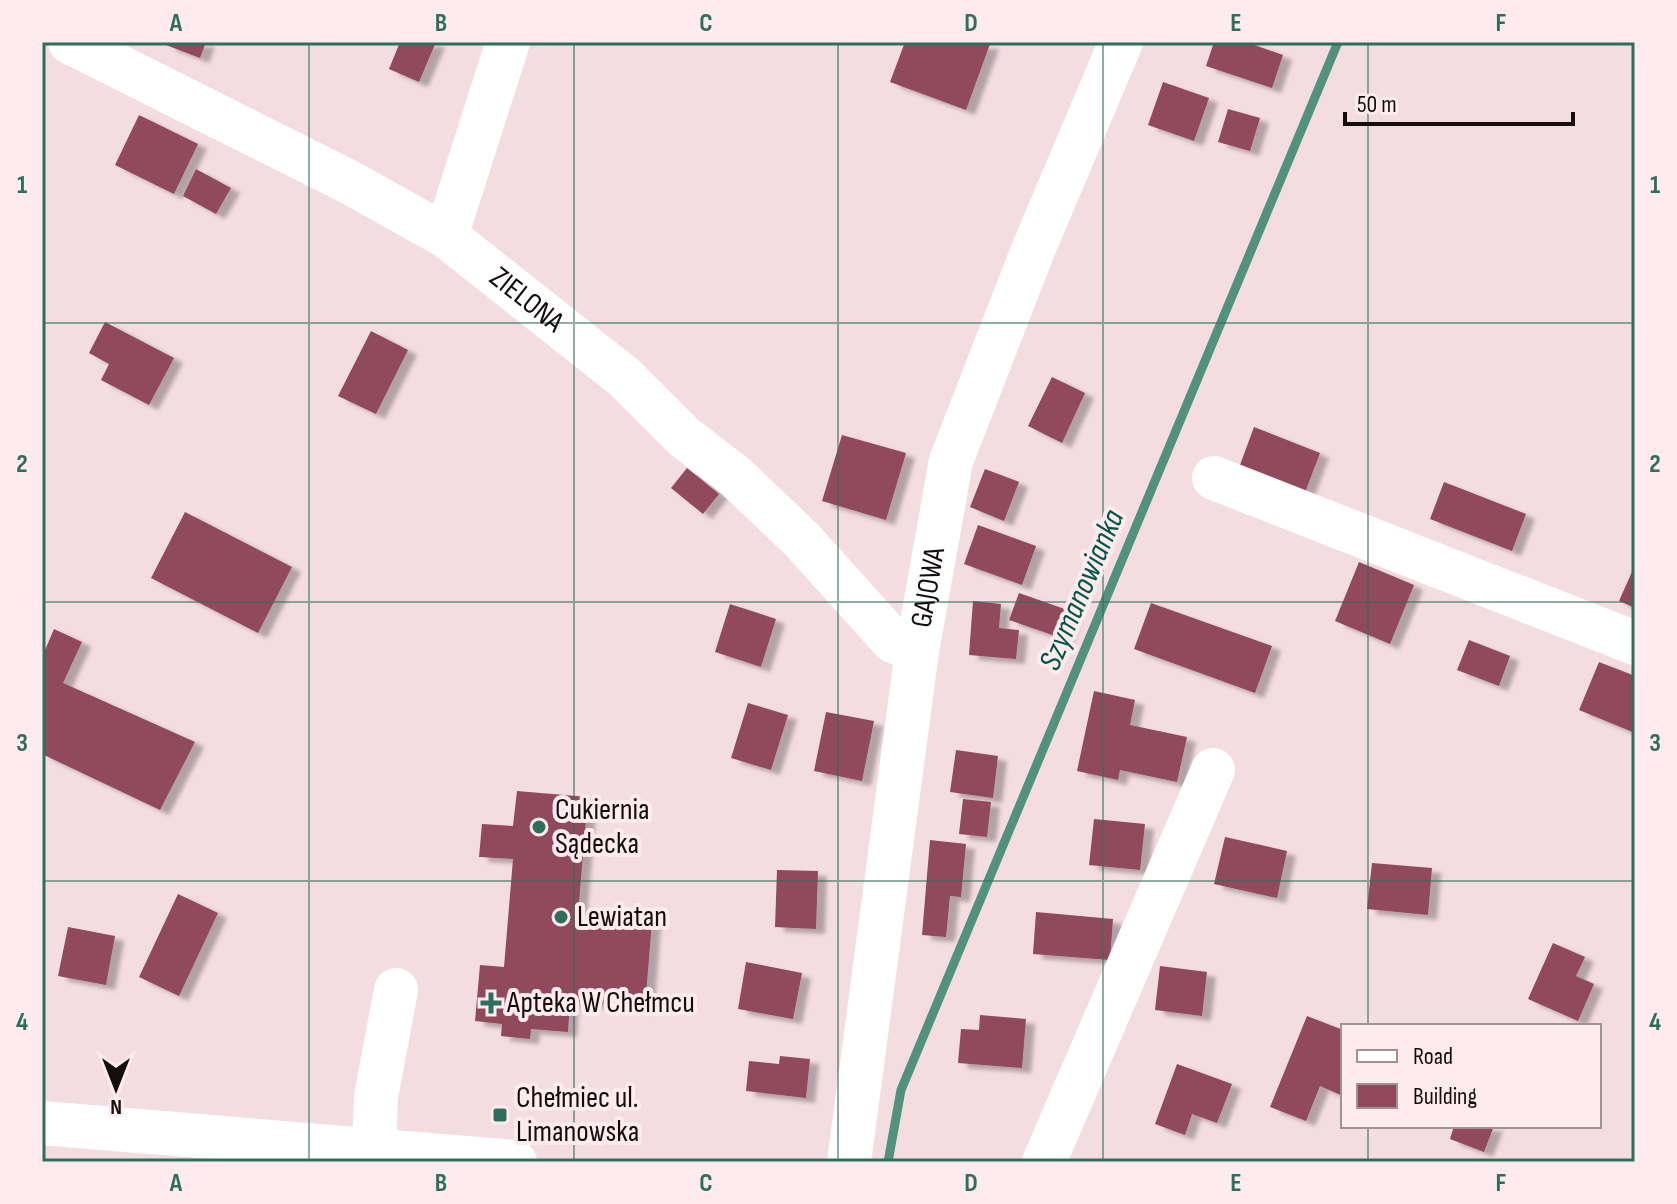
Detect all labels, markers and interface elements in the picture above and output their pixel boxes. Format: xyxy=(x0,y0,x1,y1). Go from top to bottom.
text: A xyxy=(169,8,183,39)
text: B xyxy=(435,8,447,39)
text: C xyxy=(699,8,713,39)
text: D xyxy=(964,8,978,39)
text: E xyxy=(1230,8,1242,39)
text: F xyxy=(1496,8,1507,39)
scale bar xyxy=(1345,76,1573,126)
text: 50 m xyxy=(1357,90,1397,119)
text: 1 xyxy=(17,170,27,201)
text: 1 xyxy=(1650,170,1660,201)
street label: ZIELONA xyxy=(482,260,571,340)
text: 2 xyxy=(16,449,28,480)
text: 2 xyxy=(1649,449,1661,480)
water label: Szymanowianka xyxy=(1031,504,1133,676)
street label: GAJOWA xyxy=(904,544,953,630)
text: 3 xyxy=(16,728,28,759)
text: 3 xyxy=(1649,728,1661,759)
place label: Cukiernia Sądecka xyxy=(555,792,650,862)
marker: Cukiernia Sądecka xyxy=(530,818,548,836)
place label: Lewiatan xyxy=(577,899,667,935)
marker: Lewiatan xyxy=(552,908,570,926)
place label: Apteka W Chełmcu xyxy=(506,985,695,1021)
marker: Apteka W Chełmcu xyxy=(482,994,500,1012)
text: 4 xyxy=(16,1007,28,1038)
text: 4 xyxy=(1649,1007,1661,1038)
legend xyxy=(1341,1024,1601,1128)
text: Road xyxy=(1413,1042,1453,1071)
north arrow xyxy=(76,1048,156,1128)
place label: Chełmiec ul. Limanowska xyxy=(516,1080,639,1150)
text: Building xyxy=(1413,1082,1477,1111)
text: N xyxy=(110,1093,122,1120)
marker: Chełmiec ul. Limanowska xyxy=(491,1106,509,1124)
text: A xyxy=(169,1168,183,1199)
text: B xyxy=(435,1168,447,1199)
text: C xyxy=(699,1168,713,1199)
text: D xyxy=(964,1168,978,1199)
text: E xyxy=(1230,1168,1242,1199)
text: F xyxy=(1496,1168,1507,1199)

